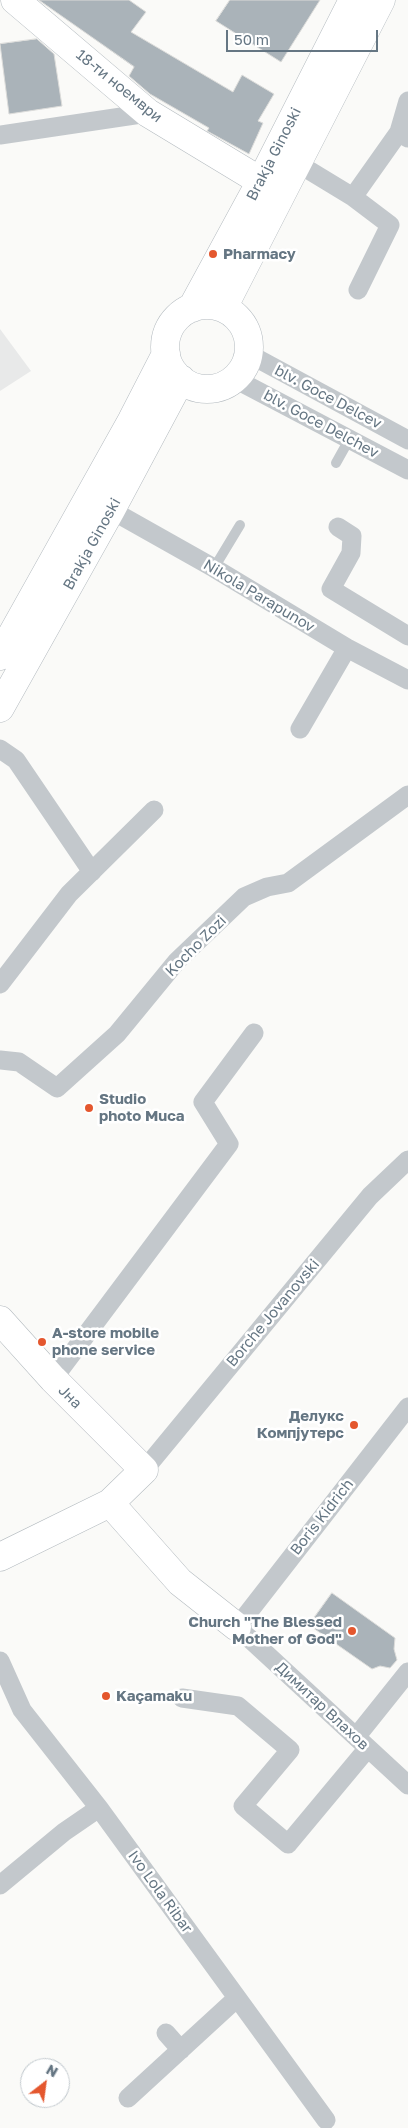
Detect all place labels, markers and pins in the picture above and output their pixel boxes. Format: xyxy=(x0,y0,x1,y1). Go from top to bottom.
place label: Pharmacy xyxy=(223,245,296,263)
marker: Pharmacy xyxy=(207,248,219,260)
place label: Studio photo Muca xyxy=(99,1090,185,1125)
marker: Studio photo Muca xyxy=(83,1102,95,1114)
place label: A-store mobile phone service xyxy=(52,1324,159,1359)
marker: A-store mobile phone service xyxy=(36,1336,48,1348)
place label: Делукс Компјутерс xyxy=(257,1407,344,1442)
marker: Делукс Компјутерс xyxy=(348,1419,360,1431)
place label: Church "Тhe Blessed Mother of God" xyxy=(188,1613,342,1648)
marker: Church "Тhe Blessed Mother of God" xyxy=(346,1625,358,1637)
place label: Kaçamaku xyxy=(116,1687,192,1705)
marker: Kaçamaku xyxy=(100,1690,112,1702)

